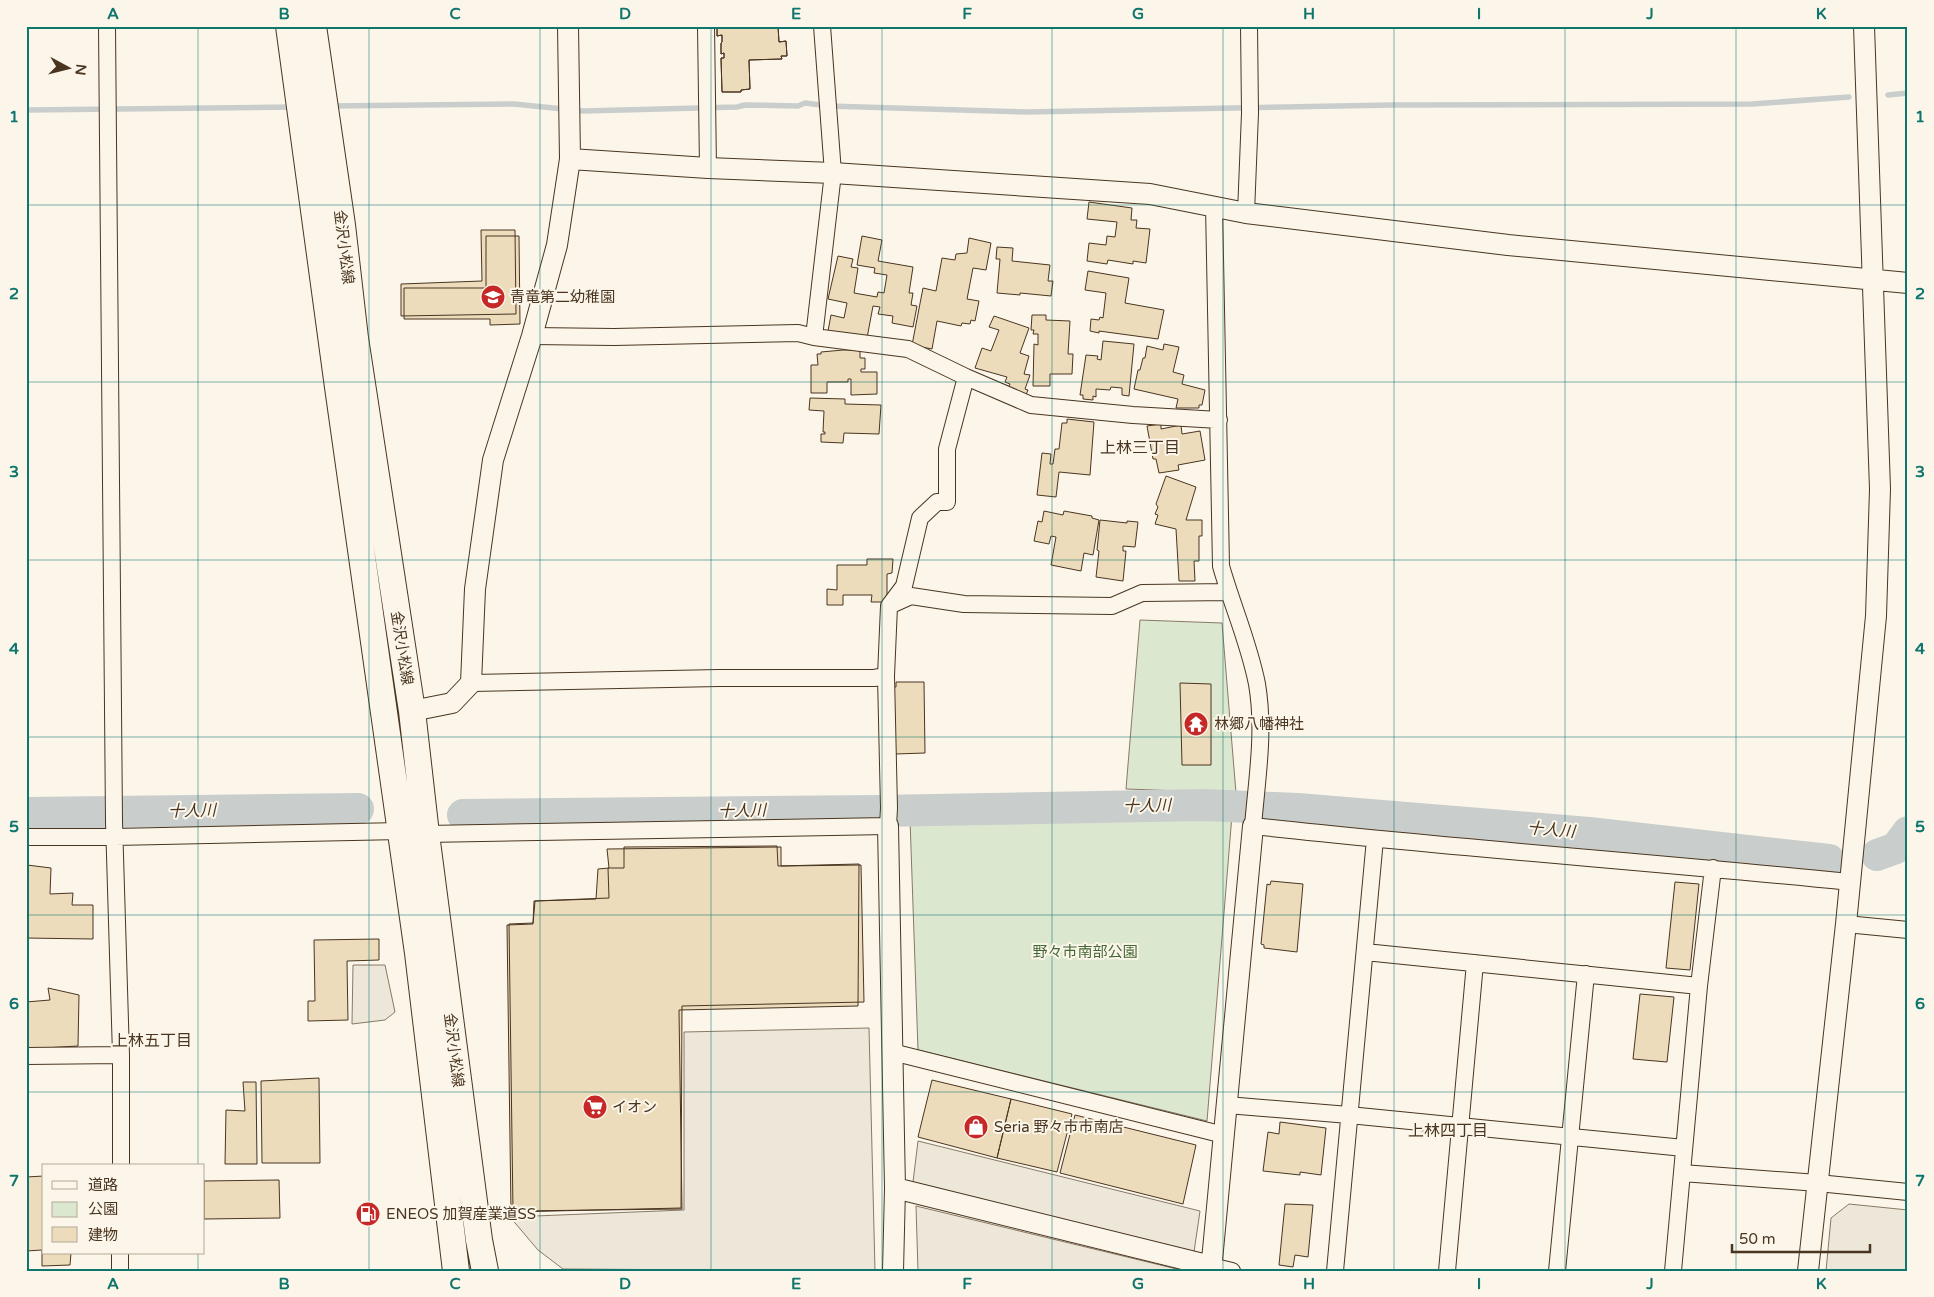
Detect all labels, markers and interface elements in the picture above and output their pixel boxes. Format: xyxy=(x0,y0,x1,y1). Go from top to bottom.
text: A xyxy=(107,4,119,24)
text: B xyxy=(278,4,290,24)
text: C xyxy=(449,4,461,24)
text: D xyxy=(619,4,631,24)
text: E xyxy=(791,4,801,24)
text: F xyxy=(962,4,972,24)
text: G xyxy=(1132,4,1144,24)
text: H xyxy=(1303,4,1315,24)
text: I xyxy=(1477,4,1481,24)
text: J xyxy=(1645,4,1654,24)
text: K xyxy=(1816,4,1827,24)
north arrow xyxy=(42,42,92,92)
text: N xyxy=(71,63,90,76)
text: 1 xyxy=(9,107,19,127)
text: 1 xyxy=(1915,107,1925,127)
street label: 金沢小松線 xyxy=(330,209,358,285)
text: 2 xyxy=(9,284,19,304)
school or university icon: 青竜第二幼稚園 xyxy=(480,284,506,310)
text: 2 xyxy=(1915,284,1925,304)
place label: 青竜第二幼稚園 xyxy=(510,288,615,306)
district label: 上林三丁目 xyxy=(1100,438,1180,458)
text: 3 xyxy=(9,462,19,482)
text: 3 xyxy=(1915,462,1925,482)
street label: 金沢小松線 xyxy=(387,610,417,686)
text: 4 xyxy=(9,639,19,659)
text: 4 xyxy=(1915,639,1925,659)
temple icon: 林郷八幡神社 xyxy=(1183,711,1209,737)
place label: 林郷八幡神社 xyxy=(1214,715,1304,733)
water label: 十人川 xyxy=(1123,796,1173,816)
water label: 十人川 xyxy=(168,801,218,821)
water label: 十人川 xyxy=(718,801,768,821)
text: 5 xyxy=(9,817,19,837)
text: 5 xyxy=(1915,817,1925,837)
water label: 十人川 xyxy=(1526,818,1578,842)
park label: 野々市南部公園 xyxy=(1032,943,1138,961)
text: 6 xyxy=(9,994,19,1014)
text: 6 xyxy=(1915,994,1925,1014)
street label: 金沢小松線 xyxy=(440,1012,468,1088)
district label: 上林五丁目 xyxy=(112,1031,192,1051)
supermarket icon: イオン xyxy=(582,1094,608,1120)
place label: イオン xyxy=(612,1098,657,1116)
shop icon: Seria 野々市市南店 xyxy=(963,1114,989,1140)
place label: Seria 野々市市南店 xyxy=(994,1118,1124,1136)
district label: 上林四丁目 xyxy=(1408,1121,1488,1141)
legend xyxy=(42,1164,205,1254)
text: 7 xyxy=(9,1171,19,1191)
text: 7 xyxy=(1915,1171,1925,1191)
text: 道路 xyxy=(88,1176,118,1194)
text: 公園 xyxy=(88,1200,118,1218)
fuel station icon: ENEOS 加賀産業道SS xyxy=(355,1201,381,1227)
place label: ENEOS 加賀産業道SS xyxy=(386,1205,536,1223)
scale bar xyxy=(1732,1222,1869,1254)
text: 建物 xyxy=(88,1226,118,1244)
text: 50 m xyxy=(1739,1230,1776,1248)
text: A xyxy=(107,1274,119,1294)
text: B xyxy=(278,1274,290,1294)
text: C xyxy=(449,1274,461,1294)
text: D xyxy=(619,1274,631,1294)
text: E xyxy=(791,1274,801,1294)
text: F xyxy=(962,1274,972,1294)
text: G xyxy=(1132,1274,1144,1294)
text: H xyxy=(1303,1274,1315,1294)
text: I xyxy=(1477,1274,1481,1294)
text: J xyxy=(1645,1274,1654,1294)
text: K xyxy=(1816,1274,1827,1294)

